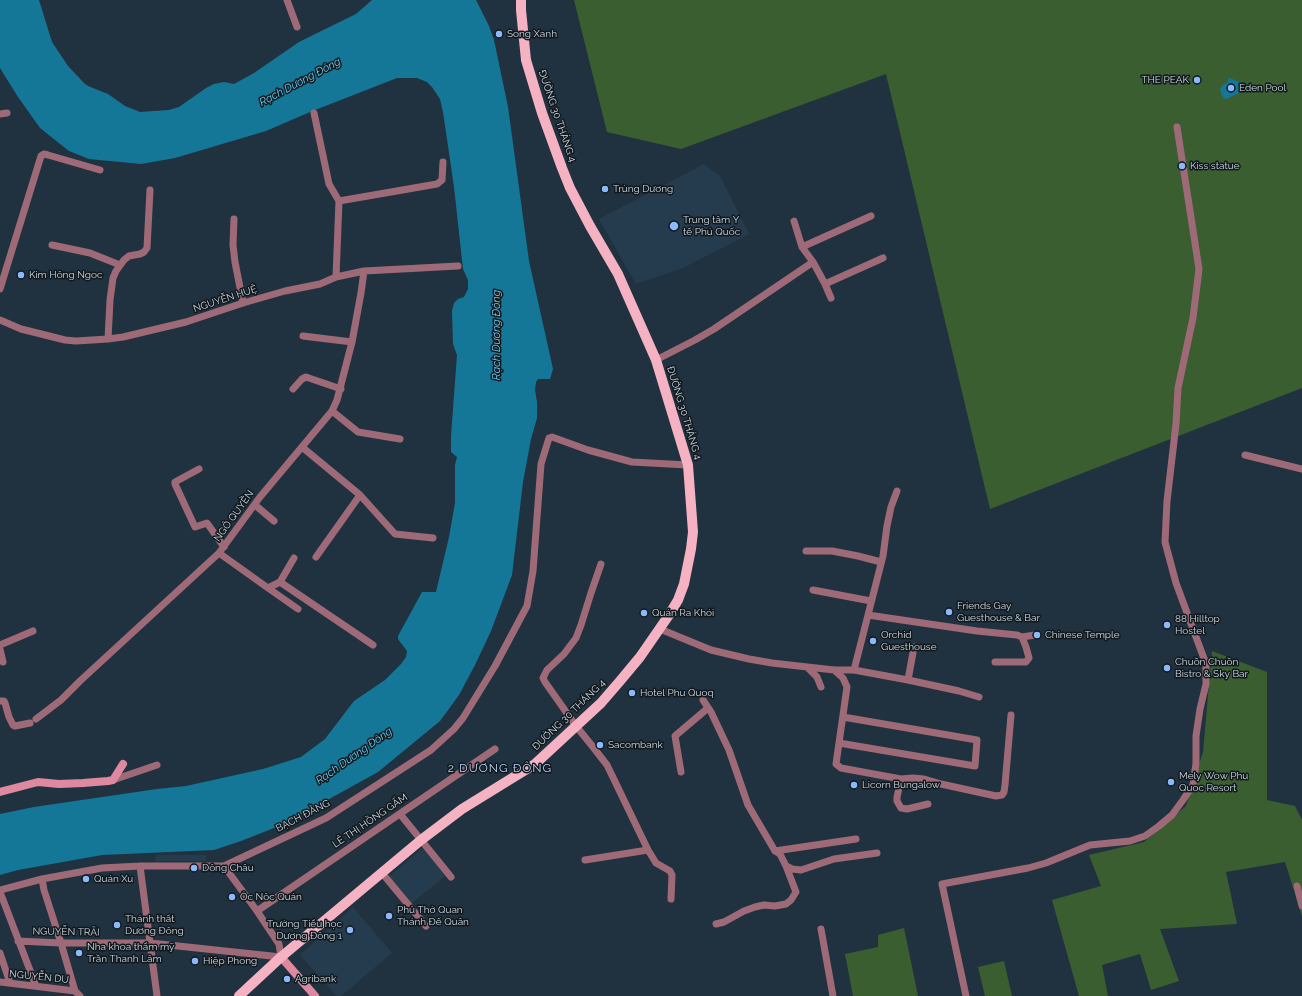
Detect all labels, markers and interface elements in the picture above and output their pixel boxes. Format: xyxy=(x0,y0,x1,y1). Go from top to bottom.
place label: Song Xanh xyxy=(507,28,557,40)
marker: Song Xanh xyxy=(494,29,504,39)
water label: Rạch Dương Đông xyxy=(257,55,343,109)
street label: ĐƯỜNG 30 THÁNG 4 xyxy=(536,68,578,164)
place label: THE PEAK xyxy=(1141,74,1189,86)
marker: THE PEAK xyxy=(1192,75,1202,85)
place label: Eden Pool xyxy=(1239,82,1286,94)
marker: Eden Pool xyxy=(1226,83,1236,93)
place label: Kiss statue xyxy=(1190,160,1240,172)
marker: Kiss statue xyxy=(1177,161,1187,171)
place label: Trùng Dương xyxy=(613,183,673,195)
marker: Trùng Dương xyxy=(600,184,610,194)
place label: Trung tâm Y tế Phú Quốc xyxy=(683,214,740,238)
marker: Trung tâm Y tế Phú Quốc xyxy=(668,220,680,232)
place label: Kim Hông Ngoc xyxy=(29,269,102,281)
marker: Kim Hông Ngoc xyxy=(16,270,26,280)
street label: NGUYỄN HUỆ xyxy=(192,283,258,315)
water label: Rạch Dương Đông xyxy=(490,290,504,380)
street label: ĐƯỜNG 30 THÁNG 4 xyxy=(664,365,704,461)
street label: NGÔ QUYỀN xyxy=(211,488,257,544)
place label: Friends Gay Guesthouse & Bar xyxy=(957,600,1040,624)
place label: Quán Ra Khói xyxy=(652,607,714,619)
marker: Friends Gay Guesthouse & Bar xyxy=(944,607,954,617)
marker: Quán Ra Khói xyxy=(639,608,649,618)
place label: 88 Hilltop Hostel xyxy=(1175,613,1220,636)
marker: 88 Hilltop Hostel xyxy=(1162,620,1172,630)
place label: Orchid Guesthouse xyxy=(881,629,937,652)
place label: Chinese Temple xyxy=(1045,629,1120,641)
marker: Chinese Temple xyxy=(1032,630,1042,640)
marker: Orchid Guesthouse xyxy=(868,636,878,646)
place label: Chuồn Chuồn Bistro & Sky Bar xyxy=(1175,656,1248,680)
marker: Chuồn Chuồn Bistro & Sky Bar xyxy=(1162,663,1172,673)
street label: ĐƯỜNG 30 THÁNG 4 xyxy=(530,677,608,753)
place label: Hotel Phu Quoq xyxy=(640,687,714,699)
marker: Hotel Phu Quoq xyxy=(627,688,637,698)
water label: Rạch Dương Đông xyxy=(313,725,395,787)
place label: Sacombank xyxy=(608,739,663,751)
marker: Sacombank xyxy=(595,740,605,750)
district label: 2 DƯƠNG ĐÔNG xyxy=(448,761,552,775)
place label: Mely Wow Phu Quoc Resort xyxy=(1179,770,1248,794)
marker: Mely Wow Phu Quoc Resort xyxy=(1166,777,1176,787)
place label: Licorn Bungalow xyxy=(862,779,940,791)
marker: Licorn Bungalow xyxy=(849,780,859,790)
street label: LÊ THỊ HỒNG GẤM xyxy=(330,791,410,851)
street label: BẠCH ĐẰNG xyxy=(274,797,332,835)
place label: Dông Châu xyxy=(202,862,254,874)
marker: Dông Châu xyxy=(189,863,199,873)
place label: Quán Xu xyxy=(94,873,133,885)
marker: Quán Xu xyxy=(81,874,91,884)
place label: Ôc Nôc Quán xyxy=(240,891,302,903)
marker: Ôc Nôc Quán xyxy=(227,892,237,902)
place label: Phủ Thờ Quan Thánh Đế Quân xyxy=(397,904,469,928)
marker: Phủ Thờ Quan Thánh Đế Quân xyxy=(384,911,394,921)
place label: Thánh thất Dương Đông xyxy=(125,913,184,936)
place label: Trường Tiểu học Dương Đông 1 xyxy=(267,918,342,942)
marker: Thánh thất Dương Đông xyxy=(112,920,122,930)
street label: NGUYỄN TRÃI xyxy=(32,925,100,939)
marker: Trường Tiểu học Dương Đông 1 xyxy=(345,925,355,935)
place label: Nha khoa thẩm mỹ Trần Thanh Lâm xyxy=(87,941,175,964)
marker: Nha khoa thẩm mỹ Trần Thanh Lâm xyxy=(74,948,84,958)
place label: Hiệp Phong xyxy=(203,955,257,967)
marker: Hiệp Phong xyxy=(190,956,200,966)
street label: NGUYỄN DU xyxy=(9,968,69,986)
place label: Agribank xyxy=(295,973,336,985)
marker: Agribank xyxy=(282,974,292,984)

